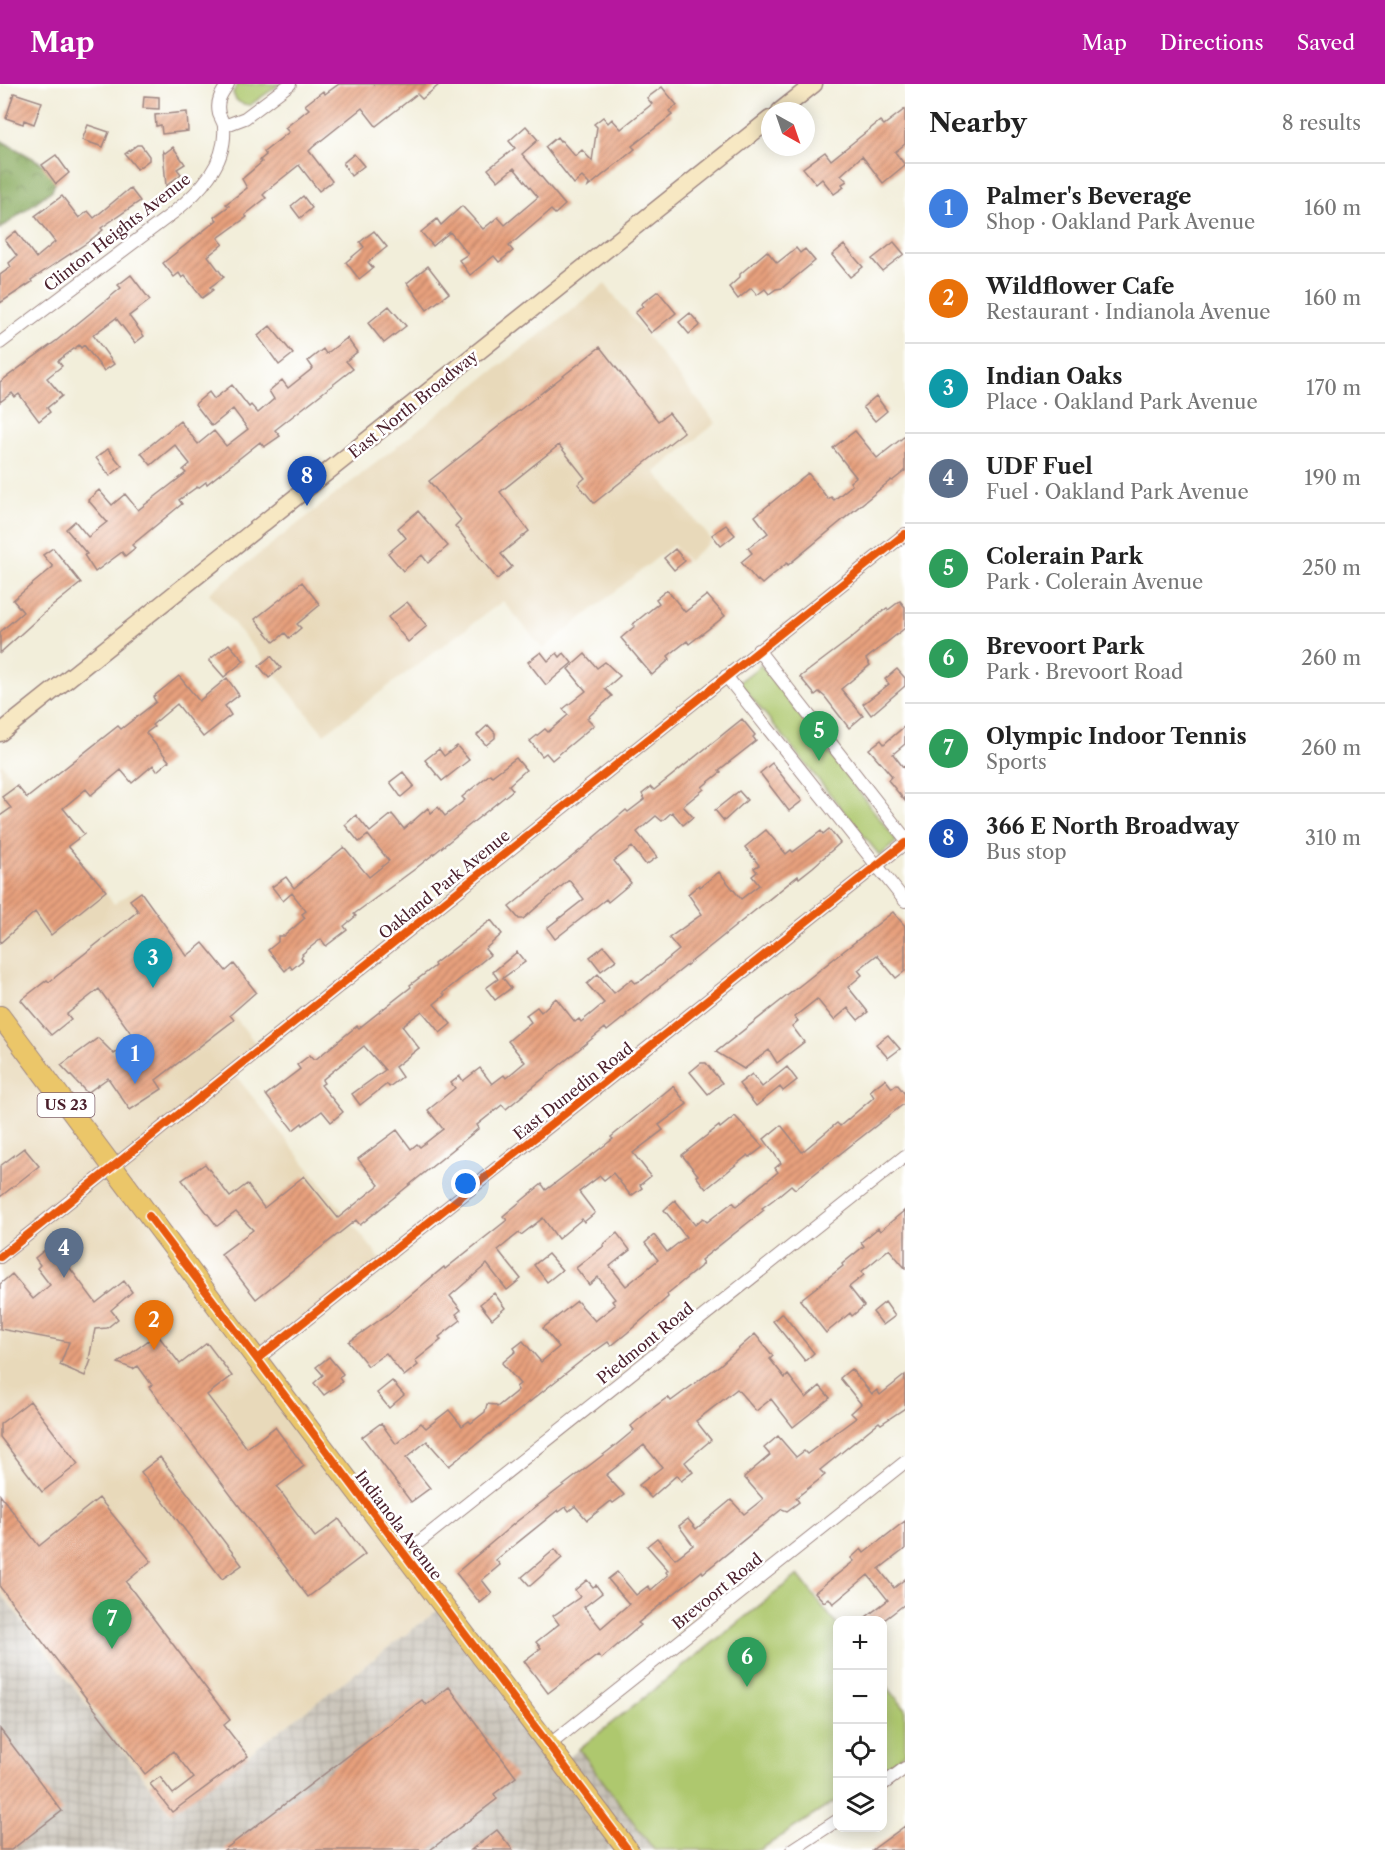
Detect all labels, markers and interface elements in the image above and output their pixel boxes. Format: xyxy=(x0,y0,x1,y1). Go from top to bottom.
text: Map xyxy=(30,25,94,59)
text: Map xyxy=(1082,30,1127,55)
text: Directions xyxy=(1160,30,1264,55)
text: Saved xyxy=(1297,30,1355,55)
north arrow xyxy=(761,102,815,156)
text: Nearby xyxy=(929,107,1027,139)
text: 8 results xyxy=(1282,111,1361,135)
street label: Clinton Heights Avenue xyxy=(40,169,194,295)
text: Palmer's Beverage xyxy=(986,183,1192,210)
text: 1 xyxy=(944,196,953,220)
text: 160 m xyxy=(1304,196,1361,220)
text: Shop · Oakland Park Avenue xyxy=(986,210,1255,234)
text: Wildflower Cafe xyxy=(986,273,1174,300)
text: 2 xyxy=(943,286,954,310)
text: 160 m xyxy=(1304,286,1361,310)
text: Restaurant · Indianola Avenue xyxy=(986,300,1271,324)
street label: East North Broadway xyxy=(344,345,483,462)
text: Indian Oaks xyxy=(986,363,1122,390)
text: 3 xyxy=(943,376,954,400)
text: 170 m xyxy=(1306,376,1361,400)
text: Place · Oakland Park Avenue xyxy=(986,390,1258,414)
text: UDF Fuel xyxy=(986,453,1093,480)
pin: 8 xyxy=(288,456,326,506)
text: 4 xyxy=(943,466,954,490)
text: 190 m xyxy=(1304,466,1361,490)
text: Fuel · Oakland Park Avenue xyxy=(986,480,1249,504)
text: Colerain Park xyxy=(986,543,1143,570)
text: 5 xyxy=(943,556,954,580)
text: 250 m xyxy=(1302,556,1361,580)
text: Park · Colerain Avenue xyxy=(986,570,1203,594)
text: Brevoort Park xyxy=(986,633,1144,660)
text: 6 xyxy=(943,646,954,670)
text: 260 m xyxy=(1301,646,1361,670)
text: Park · Brevoort Road xyxy=(986,660,1183,684)
pin: 5 xyxy=(800,712,838,761)
text: Olympic Indoor Tennis xyxy=(986,723,1247,750)
text: 7 xyxy=(943,736,954,760)
text: 260 m xyxy=(1301,736,1361,760)
text: Sports xyxy=(986,750,1047,774)
text: 366 E North Broadway xyxy=(986,813,1239,840)
street label: Oakland Park Avenue xyxy=(374,825,514,943)
text: 8 xyxy=(942,826,955,850)
text: 310 m xyxy=(1305,826,1361,850)
text: Bus stop xyxy=(986,840,1067,864)
pin: 3 xyxy=(134,938,172,988)
pin: 1 xyxy=(116,1034,154,1084)
street label: East Dunedin Road xyxy=(509,1038,637,1144)
road number: US 23 xyxy=(38,1093,94,1117)
your location xyxy=(451,1169,480,1198)
pin: 4 xyxy=(44,1228,84,1278)
street label: Piedmont Road xyxy=(593,1298,697,1388)
pin: 2 xyxy=(134,1300,174,1350)
street label: Indianola Avenue xyxy=(351,1466,447,1584)
street label: Brevoort Road xyxy=(668,1548,766,1634)
pin: 7 xyxy=(92,1600,132,1649)
map controls xyxy=(833,1616,887,1832)
button: + xyxy=(833,1616,887,1670)
pin: 6 xyxy=(728,1638,766,1687)
button: − xyxy=(833,1670,887,1724)
button: locate xyxy=(833,1724,887,1778)
button: layers xyxy=(833,1778,887,1832)

